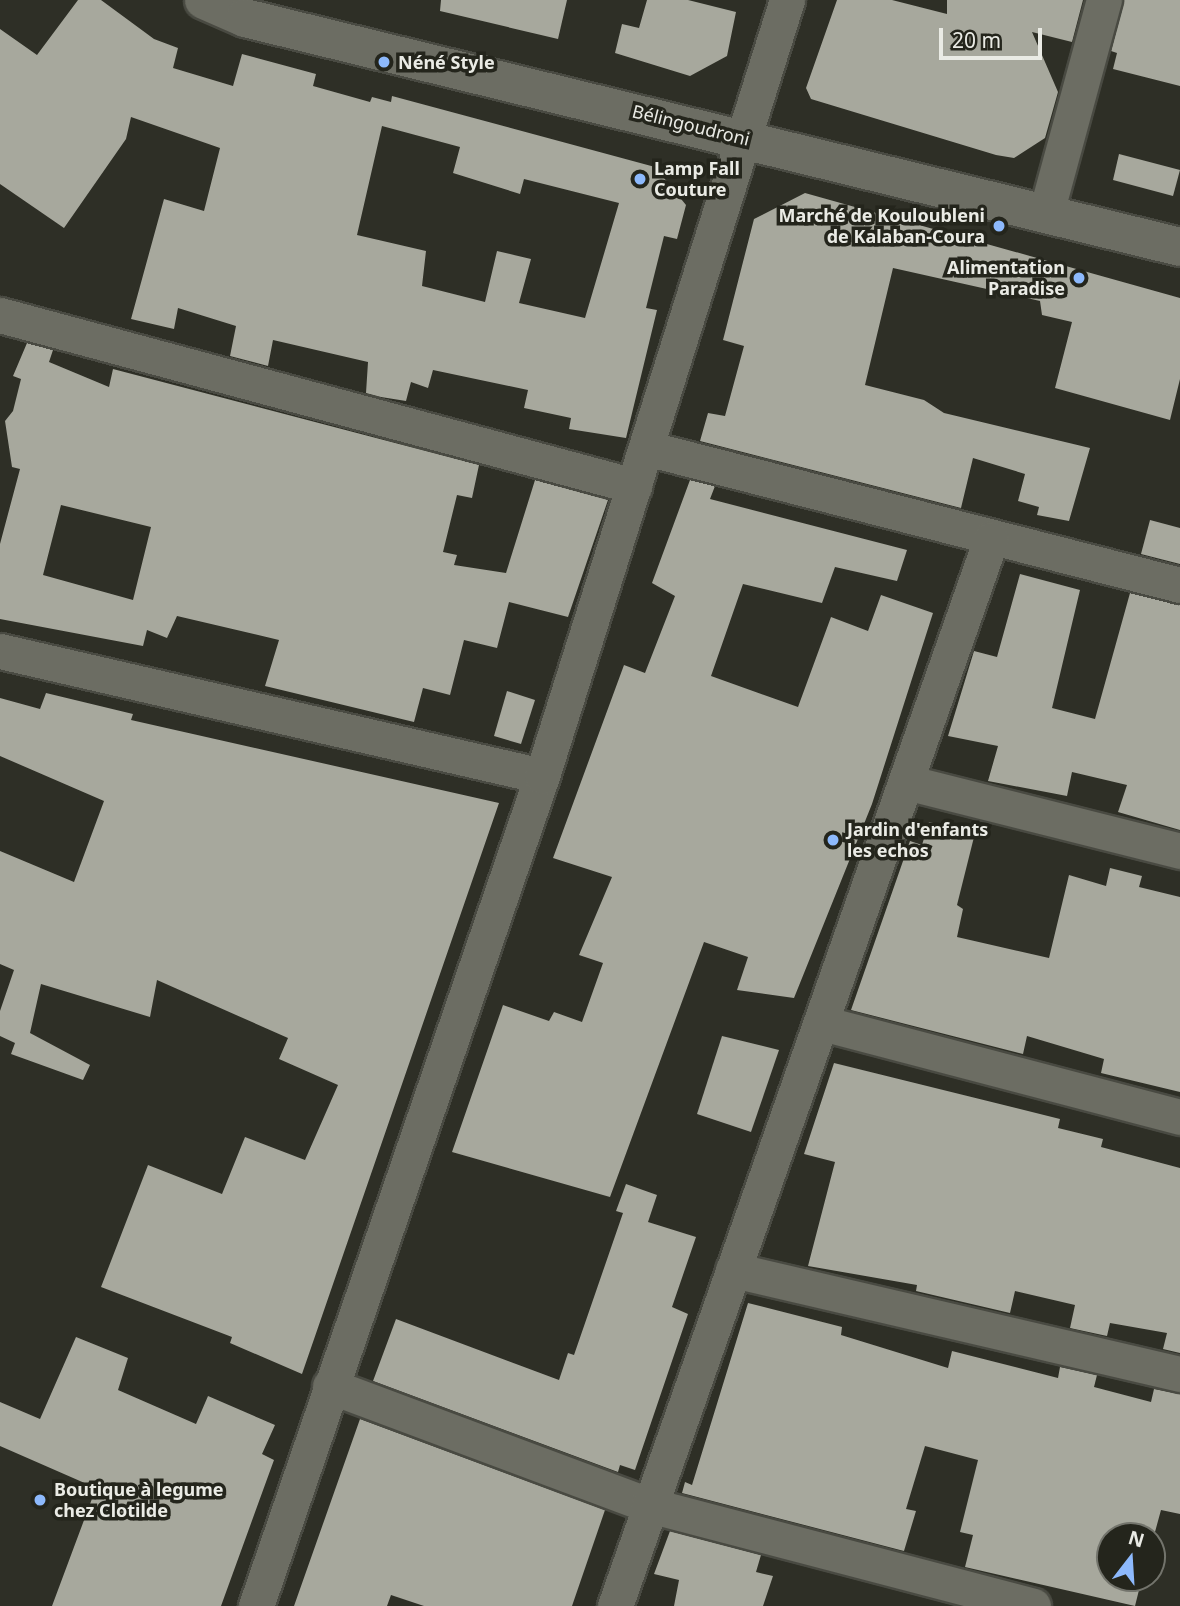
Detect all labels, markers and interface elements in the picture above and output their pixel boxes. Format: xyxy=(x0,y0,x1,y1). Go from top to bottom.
scale bar xyxy=(942,14,1045,58)
text: 20 m xyxy=(952,26,1001,54)
place label: Néné Style xyxy=(398,51,495,73)
marker: Néné Style xyxy=(376,54,392,70)
street label: Bélingoudroni xyxy=(630,100,752,150)
place label: Lamp Fall Couture xyxy=(654,158,740,200)
marker: Lamp Fall Couture xyxy=(632,171,648,187)
place label: Marché de Kouloubleni de Kalaban-Coura xyxy=(779,205,985,248)
marker: Marché de Kouloubleni de Kalaban-Coura xyxy=(991,218,1007,234)
place label: Alimentation Paradise xyxy=(947,257,1065,300)
marker: Alimentation Paradise xyxy=(1071,270,1087,286)
place label: Jardin d'enfants les echos xyxy=(847,819,988,862)
marker: Jardin d'enfants les echos xyxy=(825,832,841,848)
place label: Boutique à legume chez Clotilde xyxy=(54,1479,224,1522)
marker: Boutique à legume chez Clotilde xyxy=(32,1492,48,1508)
north arrow xyxy=(1096,1522,1166,1592)
text: N xyxy=(1125,1524,1148,1554)

